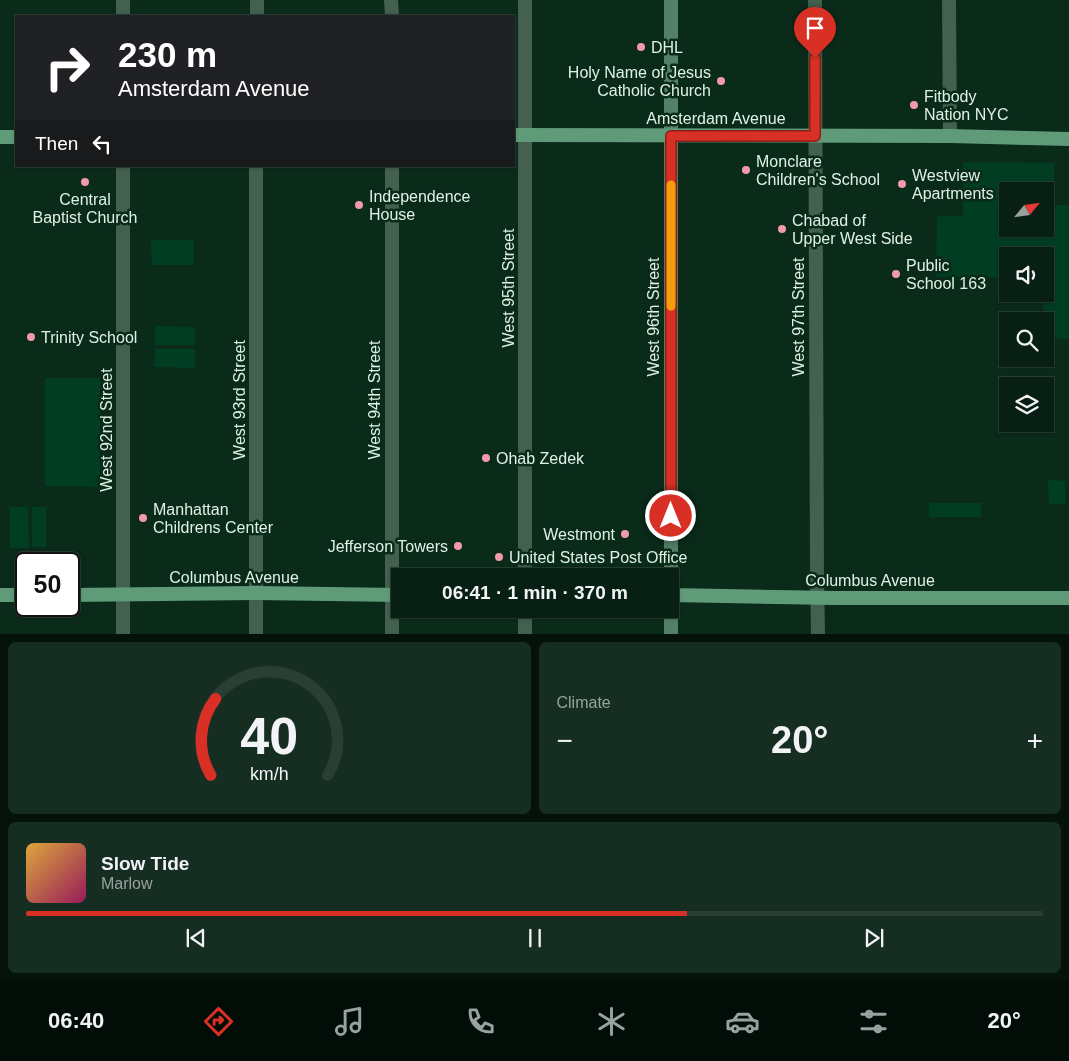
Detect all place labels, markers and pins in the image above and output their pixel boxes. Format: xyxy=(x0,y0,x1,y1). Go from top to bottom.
pin xyxy=(794,7,836,58)
place label: DHL xyxy=(651,39,683,56)
marker: DHL xyxy=(635,41,647,53)
place label: Holy Name of Jesus Catholic Church xyxy=(568,64,711,99)
marker: Holy Name of Jesus Catholic Church xyxy=(715,75,727,87)
place label: Fitbody Nation NYC xyxy=(924,88,1008,123)
marker: Fitbody Nation NYC xyxy=(908,99,920,111)
place label: Monclare Children's School xyxy=(756,153,880,188)
marker: Monclare Children's School xyxy=(740,164,752,176)
place label: Westview Apartments xyxy=(912,167,994,202)
marker: Central Baptist Church xyxy=(79,176,91,188)
marker: Westview Apartments xyxy=(896,178,908,190)
place label: Independence House xyxy=(369,188,471,223)
place label: Central Baptist Church xyxy=(33,191,137,226)
marker: Independence House xyxy=(353,199,365,211)
place label: Chabad of Upper West Side xyxy=(792,212,913,247)
marker: Chabad of Upper West Side xyxy=(776,223,788,235)
place label: Public School 163 xyxy=(906,257,986,292)
marker: Public School 163 xyxy=(890,268,902,280)
place label: Trinity School xyxy=(41,329,137,346)
marker: Trinity School xyxy=(25,331,37,343)
place label: Ohab Zedek xyxy=(496,450,585,467)
marker: Ohab Zedek xyxy=(480,452,492,464)
place label: Manhattan Childrens Center xyxy=(153,501,274,536)
marker: Manhattan Childrens Center xyxy=(137,512,149,524)
place label: Westmont xyxy=(543,526,616,543)
marker: Westmont xyxy=(619,528,631,540)
place label: Jefferson Towers xyxy=(328,538,448,555)
marker: Jefferson Towers xyxy=(452,540,464,552)
place label: United States Post Office xyxy=(509,549,688,566)
marker: United States Post Office xyxy=(493,551,505,563)

